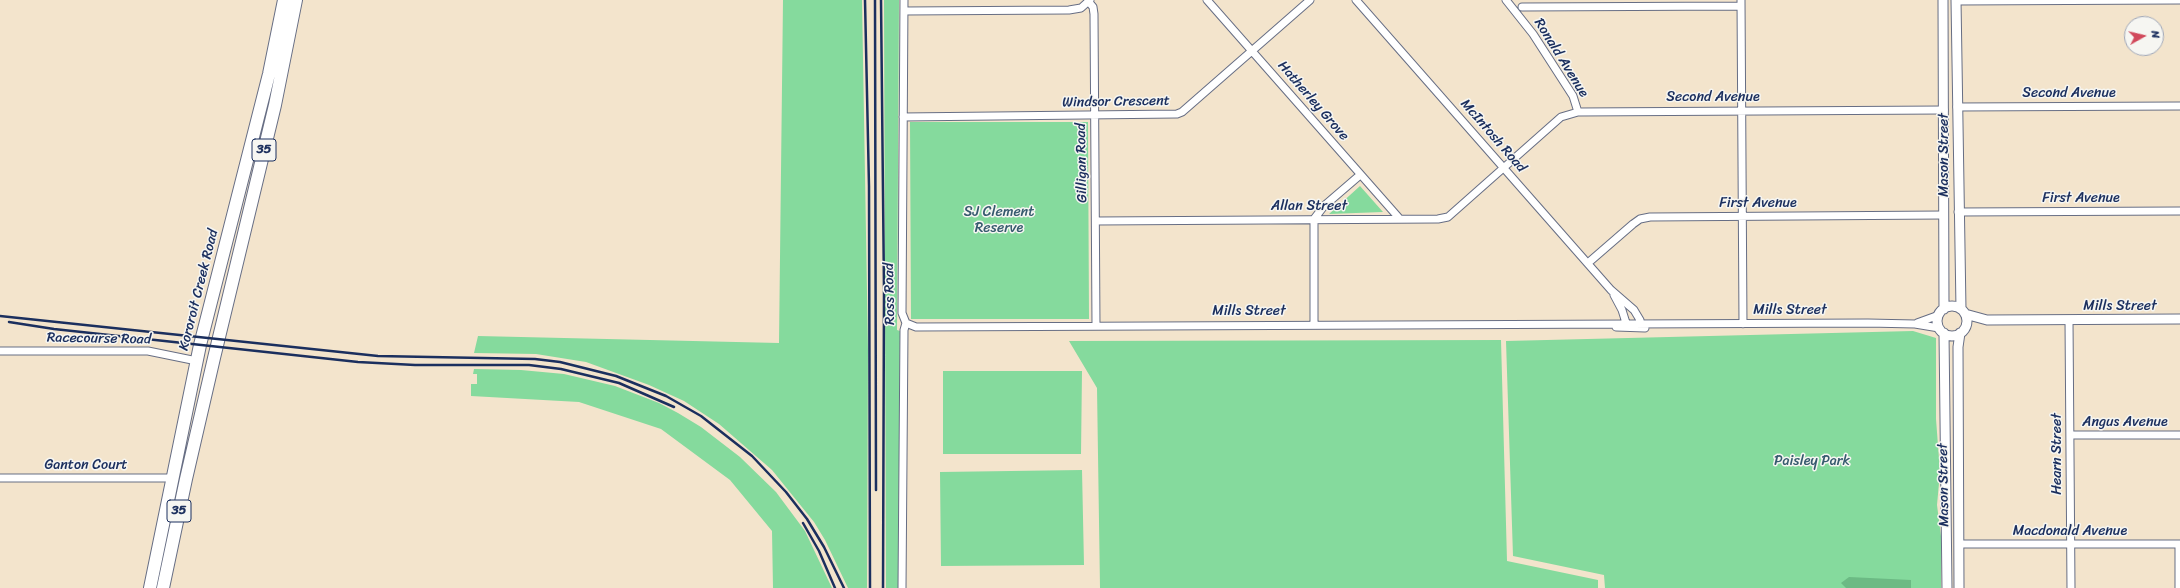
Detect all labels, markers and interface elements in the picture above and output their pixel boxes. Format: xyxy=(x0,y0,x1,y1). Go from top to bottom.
street label: Ronald Avenue xyxy=(1530,15,1592,101)
north arrow xyxy=(2124,16,2164,56)
text: N xyxy=(2145,29,2165,39)
street label: Hatherley Grove xyxy=(1274,58,1352,144)
street label: Second Avenue xyxy=(2022,85,2116,101)
street label: Second Avenue xyxy=(1666,89,1760,105)
street label: Windsor Crescent xyxy=(1062,93,1170,111)
street label: McIntosh Road xyxy=(1457,96,1529,176)
street label: Mason Street xyxy=(1936,113,1952,197)
street label: Gilligan Road xyxy=(1073,123,1091,203)
road number: 35 xyxy=(252,139,276,161)
street label: First Avenue xyxy=(2042,190,2120,206)
street label: First Avenue xyxy=(1719,195,1797,211)
street label: Allan Street xyxy=(1271,198,1347,214)
park label: SJ Clement Reserve xyxy=(964,204,1034,236)
street label: Kororoit Creek Road xyxy=(176,228,222,352)
street label: Ross Road xyxy=(881,263,899,325)
street label: Mills Street xyxy=(2083,298,2157,314)
street label: Mills Street xyxy=(1753,302,1827,318)
street label: Mills Street xyxy=(1212,303,1286,319)
street label: Racecourse Road xyxy=(47,330,151,348)
street label: Hearn Street xyxy=(2049,413,2065,495)
street label: Angus Avenue xyxy=(2082,414,2168,430)
street label: Mason Street xyxy=(1935,443,1953,527)
park label: Paisley Park xyxy=(1774,453,1850,469)
street label: Ganton Court xyxy=(45,457,127,473)
road number: 35 xyxy=(167,500,191,522)
street label: Macdonald Avenue xyxy=(2013,523,2127,539)

